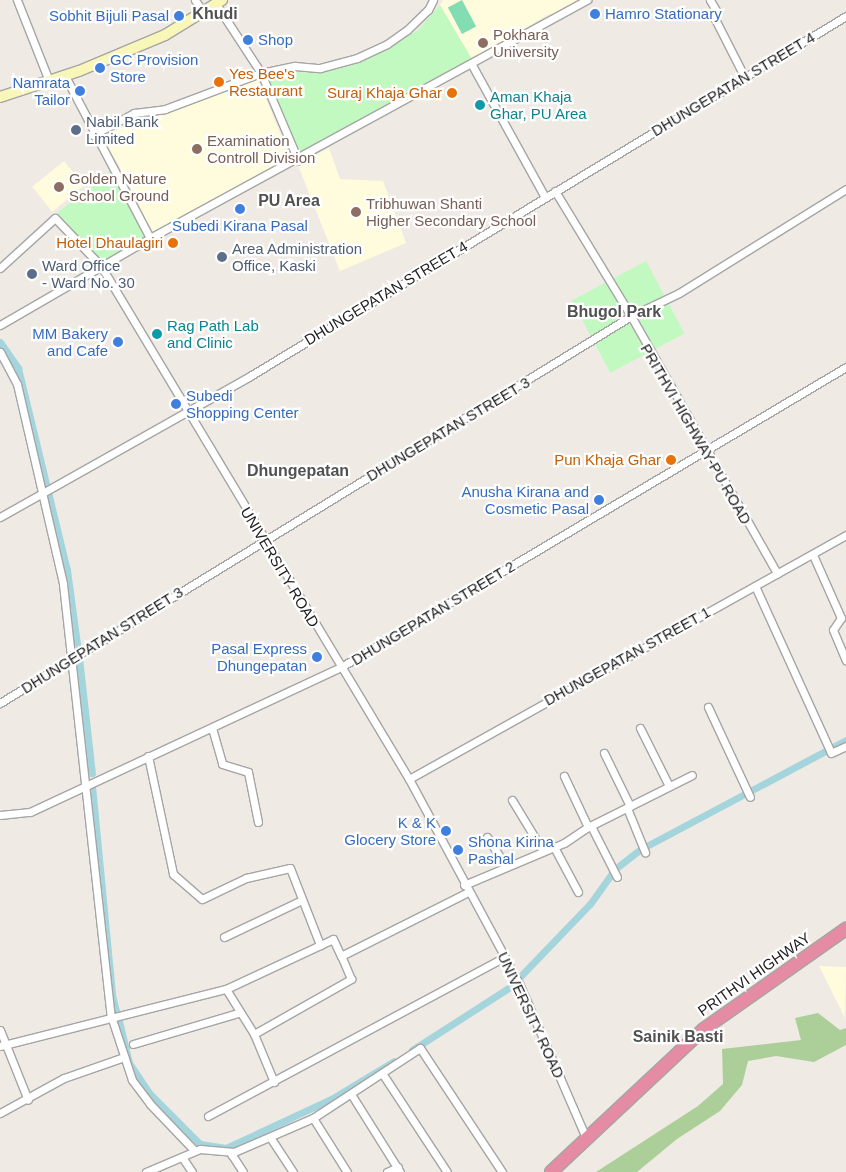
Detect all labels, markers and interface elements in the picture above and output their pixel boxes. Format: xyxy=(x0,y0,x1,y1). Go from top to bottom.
district label: Khudi xyxy=(192,4,238,24)
place label: Hamro Stationary xyxy=(605,5,722,23)
place label: Sobhit Bijuli Pasal xyxy=(49,7,169,25)
marker: Hamro Stationary xyxy=(589,8,601,20)
marker: Sobhit Bijuli Pasal xyxy=(173,10,185,22)
place label: Pokhara University xyxy=(493,25,559,60)
street label: DHUNGEPATAN STREET 4 xyxy=(648,28,818,140)
place label: Shop xyxy=(258,31,293,49)
marker: Shop xyxy=(242,34,254,46)
marker: Pokhara University xyxy=(477,37,489,49)
place label: GC Provision Store xyxy=(110,50,198,85)
marker: GC Provision Store xyxy=(94,62,106,74)
place label: Yes Bee's Restaurant xyxy=(229,64,302,99)
place label: Namrata Tailor xyxy=(12,73,70,108)
marker: Yes Bee's Restaurant xyxy=(213,76,225,88)
place label: Suraj Khaja Ghar xyxy=(327,84,442,102)
marker: Namrata Tailor xyxy=(74,85,86,97)
marker: Suraj Khaja Ghar xyxy=(446,87,458,99)
place label: Aman Khaja Ghar, PU Area xyxy=(490,87,588,122)
marker: Aman Khaja Ghar, PU Area xyxy=(474,99,486,111)
place label: Nabil Bank Limited xyxy=(86,112,159,147)
marker: Nabil Bank Limited xyxy=(70,124,82,136)
place label: Examination Controll Division xyxy=(207,131,315,166)
marker: Examination Controll Division xyxy=(191,143,203,155)
place label: Golden Nature School Ground xyxy=(69,169,169,204)
marker: Golden Nature School Ground xyxy=(53,181,65,193)
district label: PU Area xyxy=(258,191,320,211)
place label: Tribhuwan Shanti Higher Secondary School xyxy=(366,194,536,229)
marker: Subedi Kirana Pasal xyxy=(234,203,246,215)
marker: Tribhuwan Shanti Higher Secondary School xyxy=(350,206,362,218)
place label: Subedi Kirana Pasal xyxy=(172,217,308,235)
place label: Hotel Dhaulagiri xyxy=(56,234,163,252)
marker: Hotel Dhaulagiri xyxy=(167,237,179,249)
street label: DHUNGEPATAN STREET 4 xyxy=(301,237,471,349)
place label: Area Administration Office, Kaski xyxy=(232,239,363,274)
marker: Area Administration Office, Kaski xyxy=(216,251,228,263)
place label: Ward Office - Ward No. 30 xyxy=(42,256,135,291)
marker: Ward Office - Ward No. 30 xyxy=(26,268,38,280)
district label: Bhugol Park xyxy=(567,302,661,322)
place label: Rag Path Lab and Clinic xyxy=(167,316,259,351)
place label: MM Bakery and Cafe xyxy=(32,324,108,359)
marker: Rag Path Lab and Clinic xyxy=(151,328,163,340)
marker: MM Bakery and Cafe xyxy=(112,336,124,348)
street label: PRITHVI HIGHWAY-PU ROAD xyxy=(637,341,755,527)
street label: DHUNGEPATAN STREET 3 xyxy=(363,373,533,485)
place label: Subedi Shopping Center xyxy=(186,386,299,421)
marker: Subedi Shopping Center xyxy=(170,398,182,410)
place label: Pun Khaja Ghar xyxy=(554,451,661,469)
marker: Pun Khaja Ghar xyxy=(665,454,677,466)
district label: Dhungepatan xyxy=(247,461,349,481)
place label: Anusha Kirana and Cosmetic Pasal xyxy=(461,482,589,517)
marker: Anusha Kirana and Cosmetic Pasal xyxy=(593,494,605,506)
street label: UNIVERSITY ROAD xyxy=(237,503,323,631)
street label: DHUNGEPATAN STREET 2 xyxy=(348,557,518,669)
street label: DHUNGEPATAN STREET 3 xyxy=(18,583,186,697)
street label: DHUNGEPATAN STREET 1 xyxy=(541,603,713,709)
place label: Pasal Express Dhungepatan xyxy=(211,639,307,674)
marker: Pasal Express Dhungepatan xyxy=(311,651,323,663)
place label: K & K Glocery Store xyxy=(344,813,436,848)
marker: K & K Glocery Store xyxy=(440,825,452,837)
place label: Shona Kirina Pashal xyxy=(468,832,554,867)
marker: Shona Kirina Pashal xyxy=(452,844,464,856)
street label: PRITHVI HIGHWAY xyxy=(694,928,814,1020)
street label: UNIVERSITY ROAD xyxy=(494,949,568,1081)
district label: Sainik Basti xyxy=(633,1027,723,1047)

